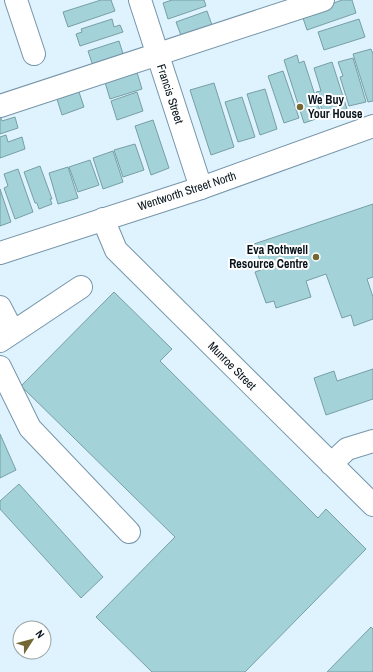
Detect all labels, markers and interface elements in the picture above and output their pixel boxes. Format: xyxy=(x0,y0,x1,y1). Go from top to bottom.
street label: Francis Street xyxy=(153,62,187,126)
place label: We Buy Your House xyxy=(308,92,363,122)
marker: We Buy Your House xyxy=(295,102,305,112)
street label: Wentworth Street North xyxy=(136,168,238,214)
place label: Eva Rothwell Resource Centre xyxy=(229,242,309,272)
marker: Eva Rothwell Resource Centre xyxy=(311,252,321,262)
street label: Munroe Street xyxy=(204,338,260,394)
north arrow xyxy=(12,620,52,660)
text: N xyxy=(33,627,48,641)

